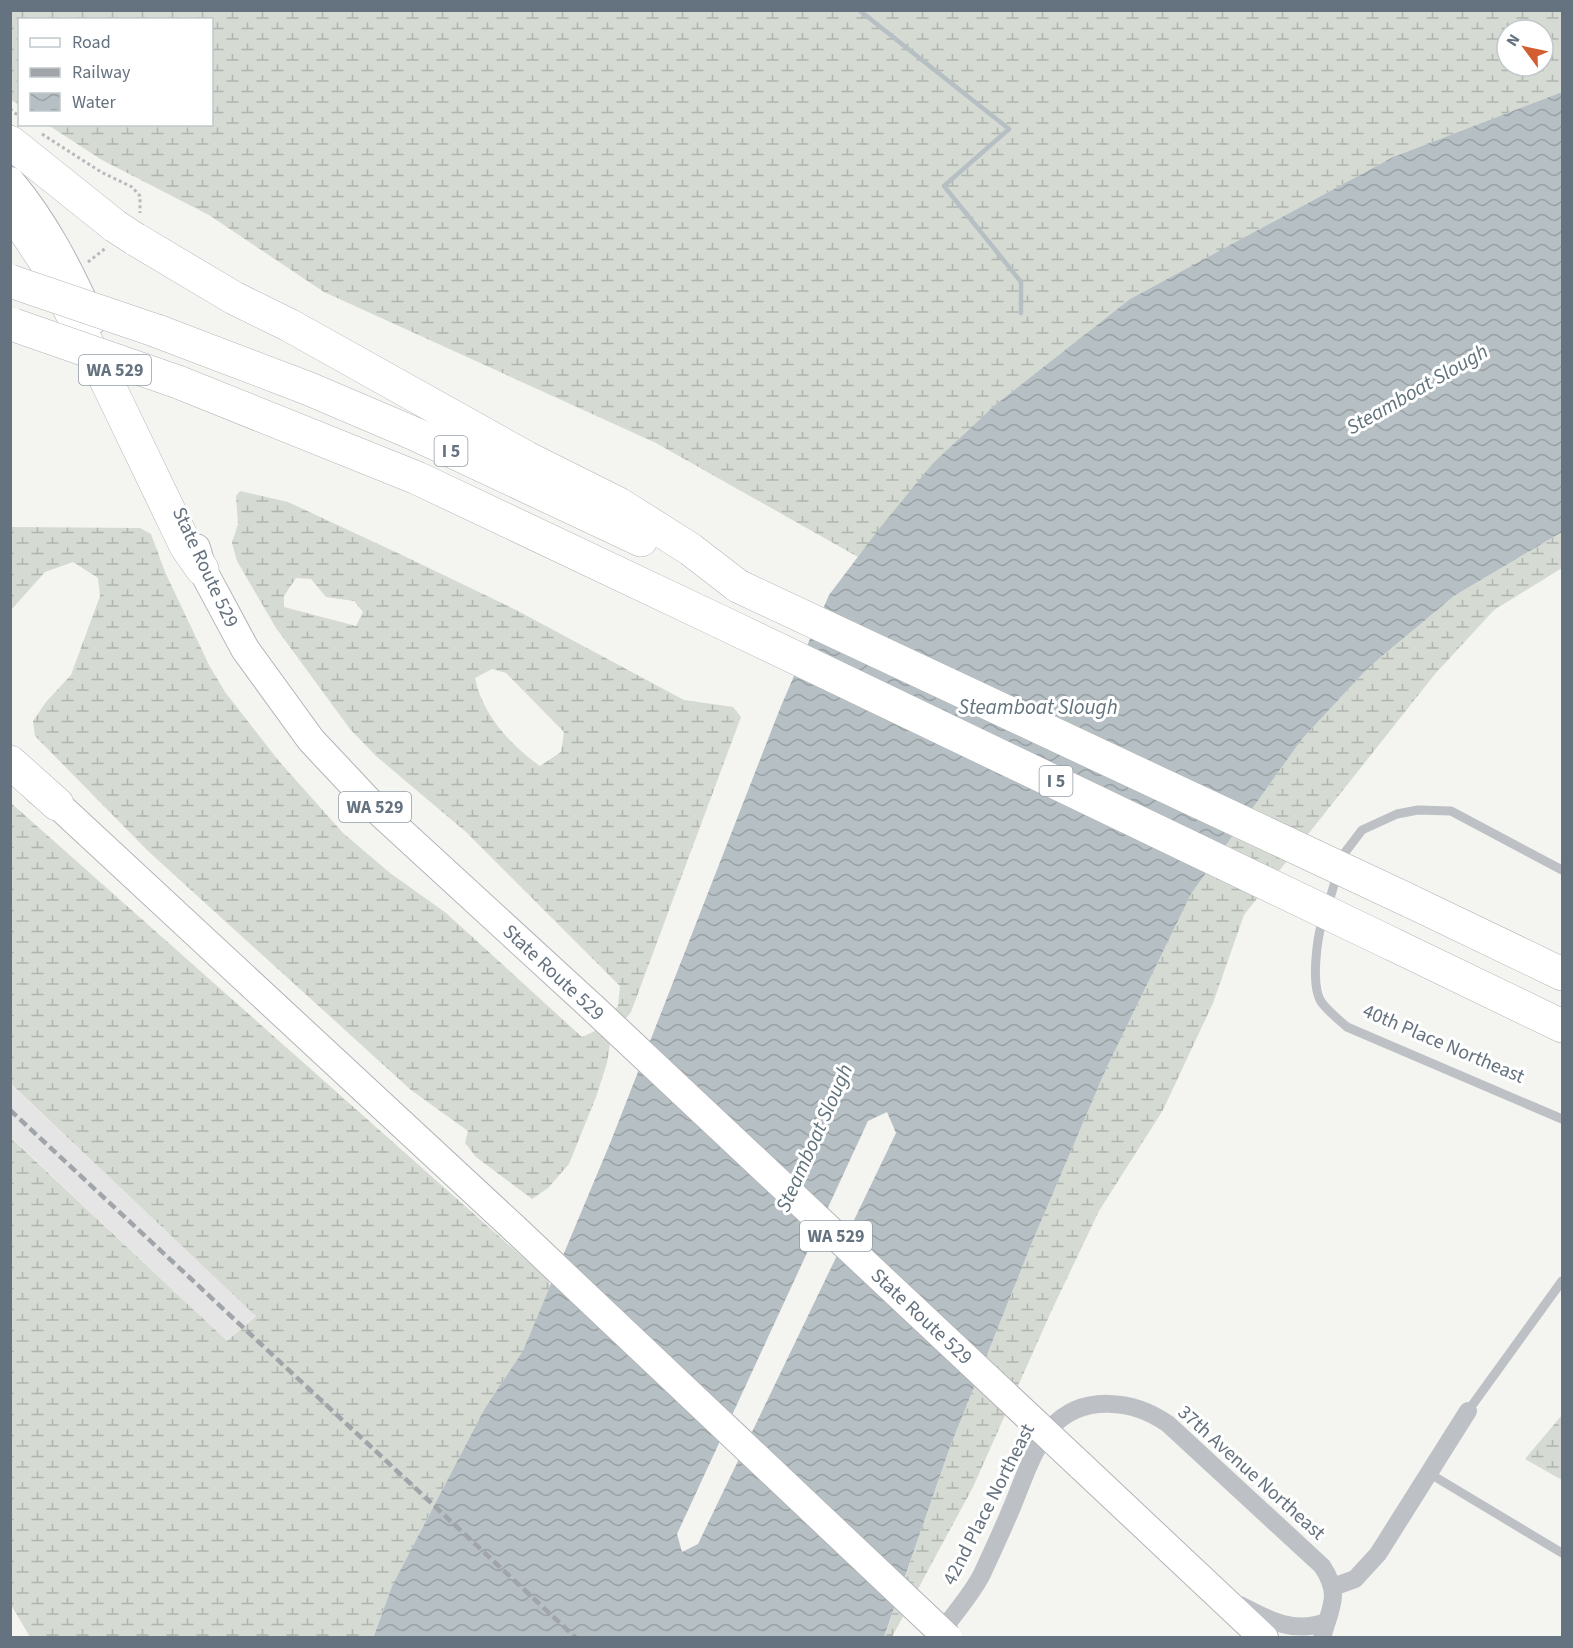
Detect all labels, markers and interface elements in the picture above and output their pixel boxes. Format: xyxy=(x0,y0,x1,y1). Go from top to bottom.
legend xyxy=(18,18,213,126)
north arrow xyxy=(1495,18,1555,78)
text: Road xyxy=(72,30,111,55)
text: N xyxy=(1501,30,1525,51)
text: Railway xyxy=(72,60,131,85)
text: Water xyxy=(72,90,116,115)
water label: Steamboat Slough xyxy=(1341,336,1493,442)
road number: WA 529 xyxy=(79,355,151,385)
road number: I 5 xyxy=(434,436,468,466)
street label: State Route 529 xyxy=(165,503,245,632)
water label: Steamboat Slough xyxy=(958,692,1118,722)
road number: I 5 xyxy=(1040,766,1072,796)
road number: WA 529 xyxy=(339,792,411,822)
street label: State Route 529 xyxy=(496,918,610,1027)
street label: 40th Place Northeast xyxy=(1358,997,1529,1091)
water label: Steamboat Slough xyxy=(768,1059,860,1217)
road number: WA 529 xyxy=(800,1221,872,1251)
street label: State Route 529 xyxy=(864,1262,978,1371)
street label: 37th Avenue Northeast xyxy=(1171,1399,1331,1547)
street label: 42nd Place Northeast xyxy=(936,1419,1042,1590)

